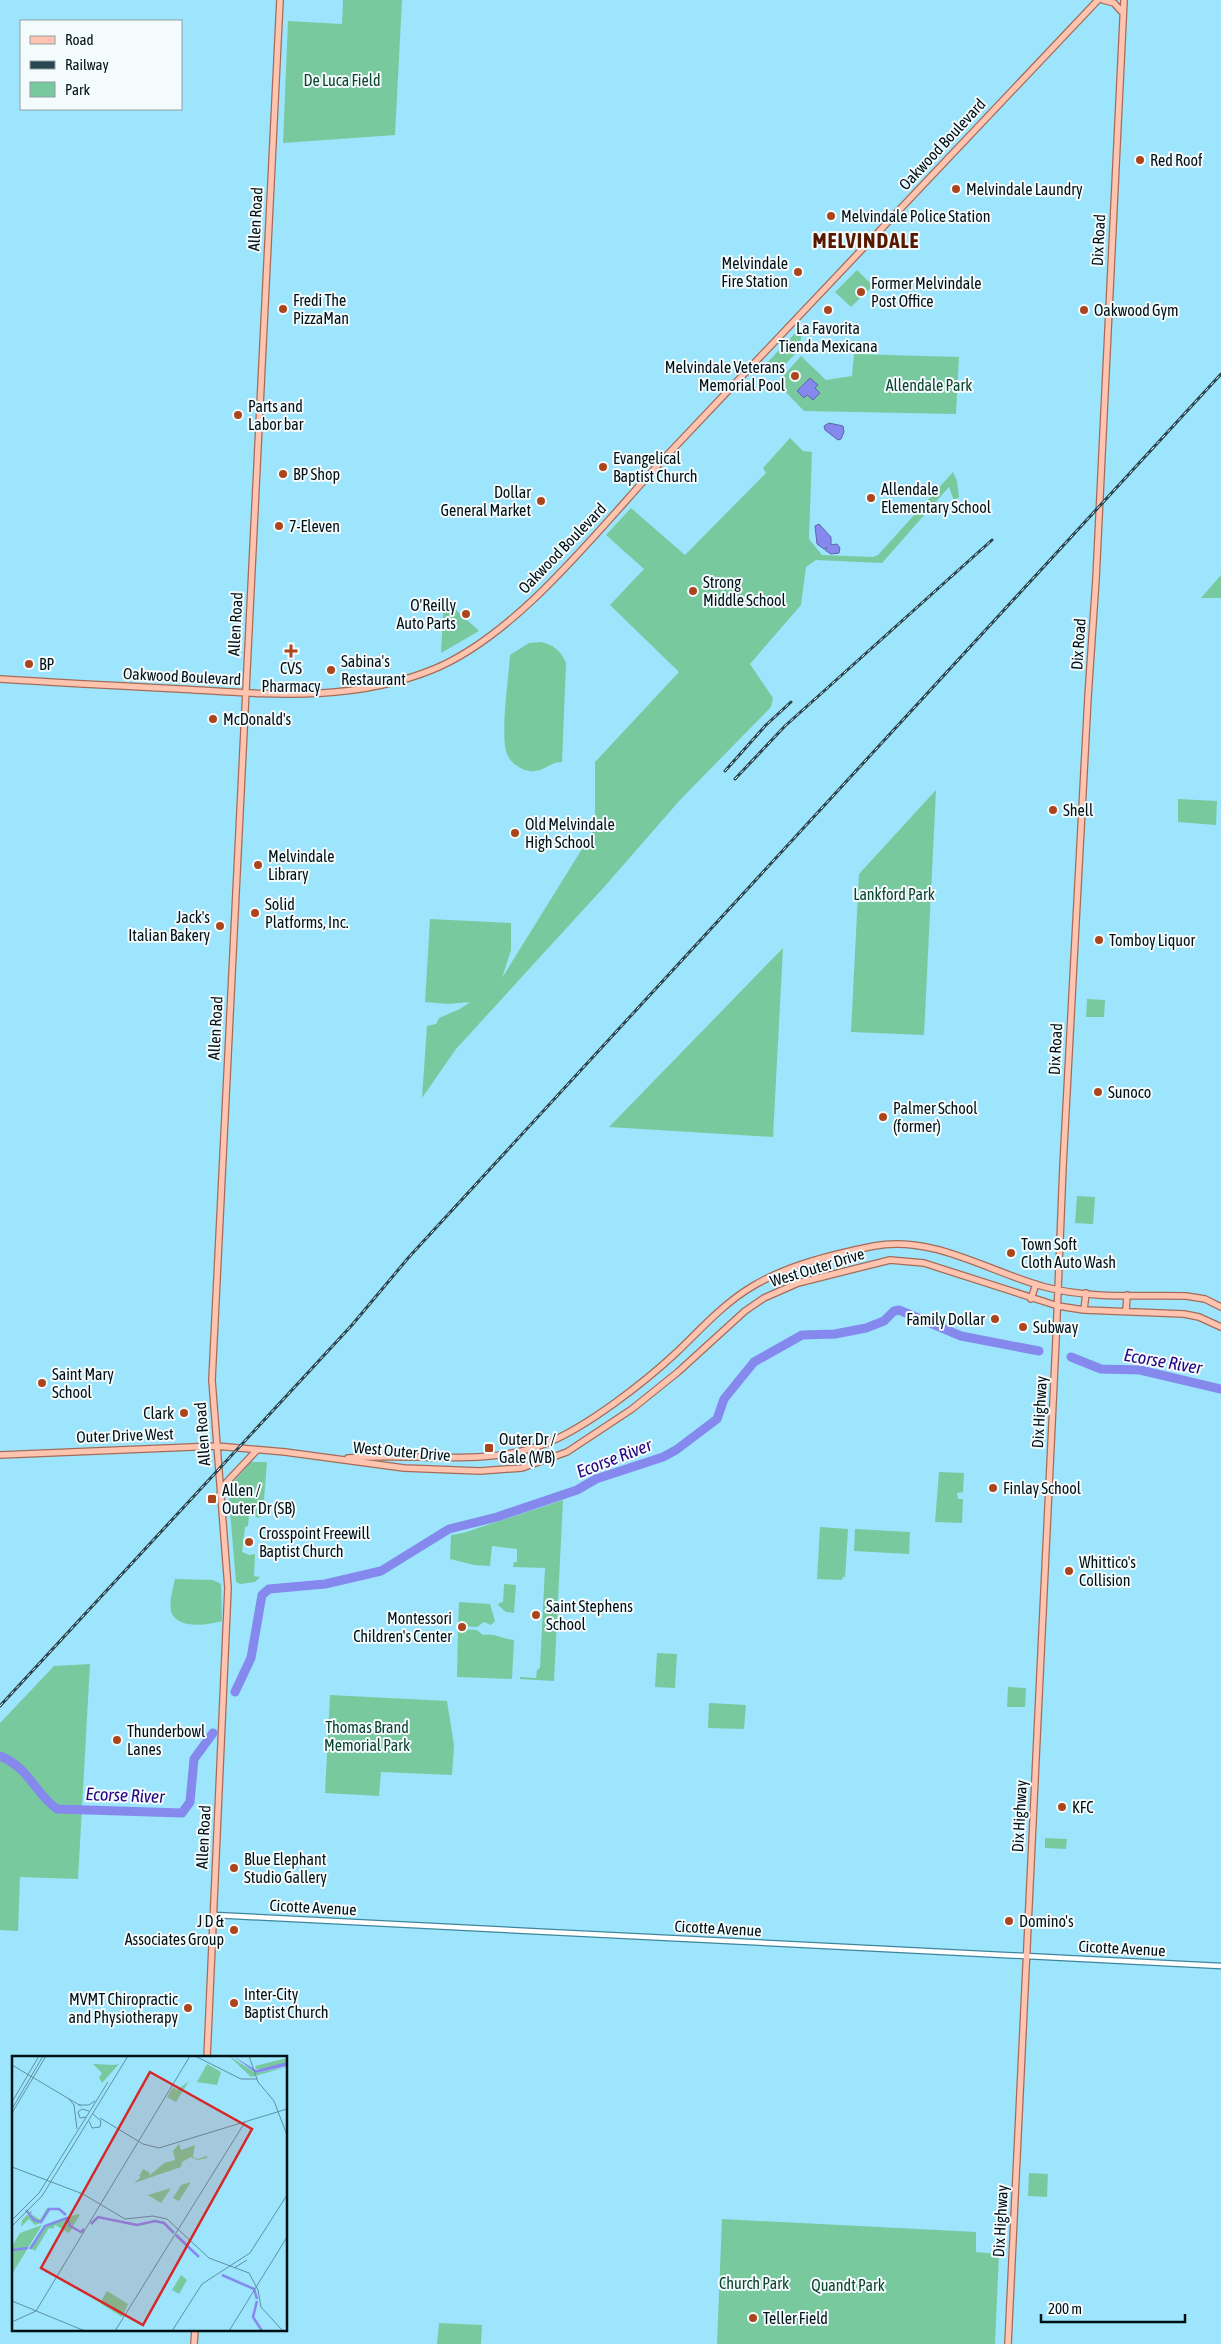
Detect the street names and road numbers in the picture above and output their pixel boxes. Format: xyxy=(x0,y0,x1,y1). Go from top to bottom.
street label: Oakwood Boulevard xyxy=(895,95,989,193)
street label: Allen Road xyxy=(244,187,266,251)
street label: Dix Road xyxy=(1088,214,1108,266)
street label: Oakwood Boulevard xyxy=(514,499,610,597)
street label: Allen Road xyxy=(224,592,246,656)
street label: Dix Road xyxy=(1067,618,1089,670)
street label: Oakwood Boulevard xyxy=(122,664,242,688)
street label: Allen Road xyxy=(204,996,226,1060)
street label: Dix Road xyxy=(1045,1023,1065,1075)
street label: West Outer Drive xyxy=(768,1244,866,1290)
street label: Dix Highway xyxy=(1028,1375,1051,1449)
street label: Allen Road xyxy=(191,1401,213,1467)
street label: Outer Drive West xyxy=(76,1424,174,1446)
street label: West Outer Drive xyxy=(353,1438,451,1464)
street label: Dix Highway xyxy=(1008,1779,1031,1853)
street label: Allen Road xyxy=(192,1805,214,1869)
street label: Cicotte Avenue xyxy=(269,1896,357,1918)
street label: Cicotte Avenue xyxy=(674,1917,762,1939)
street label: Cicotte Avenue xyxy=(1078,1937,1166,1959)
street label: Dix Highway xyxy=(989,2184,1012,2258)

